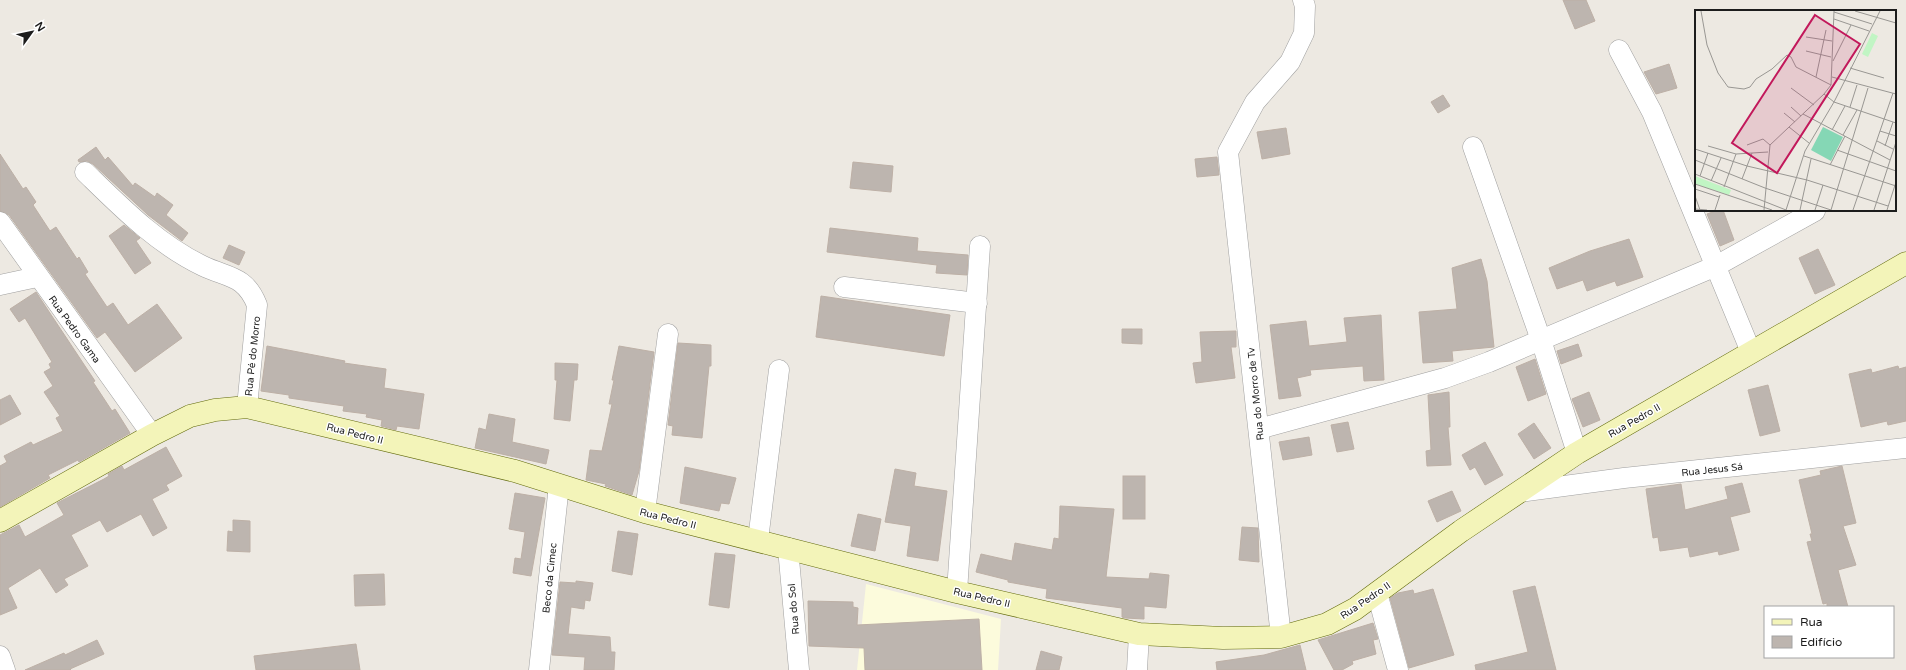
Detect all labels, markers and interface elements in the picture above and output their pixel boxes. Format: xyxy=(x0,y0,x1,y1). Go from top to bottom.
inset map xyxy=(1695,10,1896,211)
north arrow xyxy=(12,12,52,52)
text: N xyxy=(32,20,48,34)
street label: Rua Pedro Gama xyxy=(46,294,103,366)
street label: Rua Pé do Morro xyxy=(243,315,263,397)
street label: Rua do Morro de Tv xyxy=(1245,346,1267,441)
street label: Rua Pedro II xyxy=(1606,401,1663,441)
street label: Rua Pedro II xyxy=(325,421,384,447)
street label: Rua Jesus Sá xyxy=(1681,461,1743,479)
street label: Rua Pedro II xyxy=(638,506,697,532)
street label: Beco da Cimec xyxy=(540,542,560,614)
street label: Rua Pedro II xyxy=(1338,580,1393,622)
street label: Rua do Sol xyxy=(786,583,802,635)
street label: Rua Pedro II xyxy=(952,586,1011,610)
legend xyxy=(1764,606,1894,658)
text: Rua xyxy=(1800,615,1823,629)
text: Edifício xyxy=(1800,635,1842,649)

